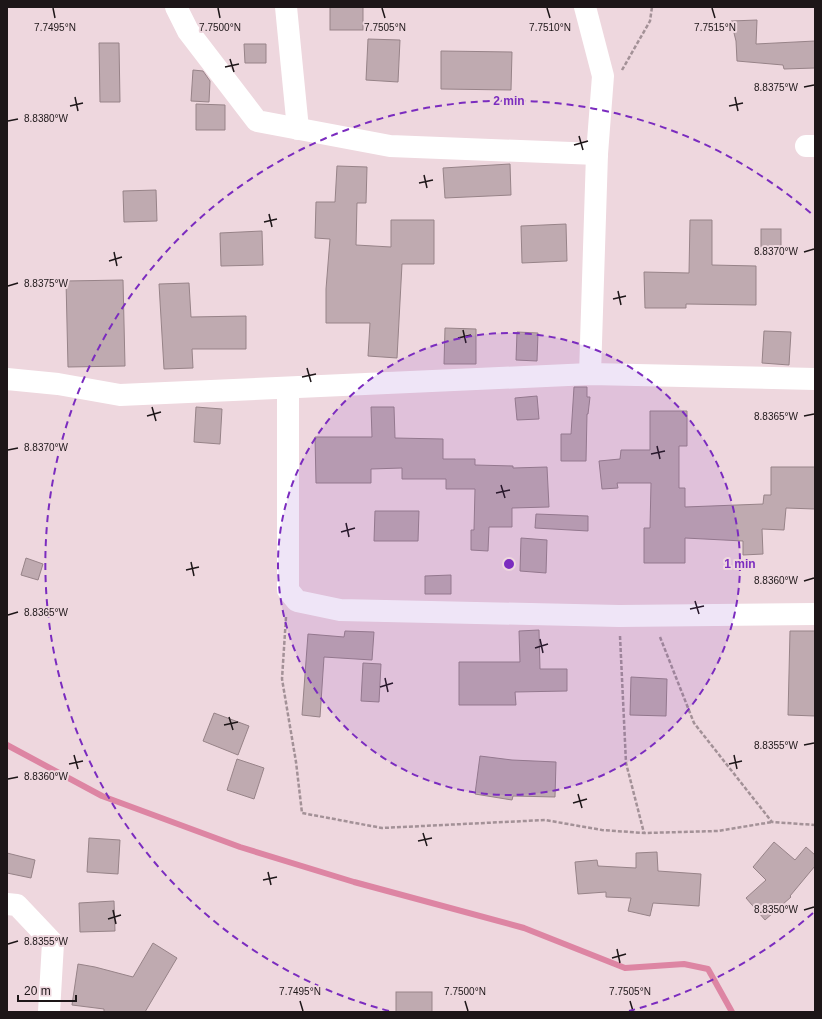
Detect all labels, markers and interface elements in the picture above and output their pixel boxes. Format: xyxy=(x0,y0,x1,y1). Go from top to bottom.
text: 7.7495°N xyxy=(34,22,76,33)
text: 7.7500°N xyxy=(199,22,241,33)
text: 7.7505°N xyxy=(364,22,406,33)
text: 7.7510°N xyxy=(529,22,571,33)
text: 7.7515°N xyxy=(694,22,736,33)
text: 8.8375°W xyxy=(754,82,799,93)
text: 2 min xyxy=(493,94,525,108)
text: 8.8380°W xyxy=(24,113,69,124)
text: 8.8370°W xyxy=(754,246,799,257)
text: 8.8375°W xyxy=(24,278,69,289)
text: 8.8365°W xyxy=(754,411,799,422)
text: 8.8370°W xyxy=(24,442,69,453)
centre of rings xyxy=(502,557,516,571)
text: 1 min xyxy=(724,557,756,571)
text: 8.8360°W xyxy=(754,575,799,586)
text: 8.8365°W xyxy=(24,607,69,618)
text: 8.8355°W xyxy=(754,740,799,751)
text: 8.8360°W xyxy=(24,771,69,782)
text: 8.8350°W xyxy=(754,904,799,915)
text: 8.8355°W xyxy=(24,936,69,947)
scale bar xyxy=(18,977,76,1003)
text: 20 m xyxy=(24,984,51,998)
text: 7.7495°N xyxy=(279,986,321,997)
text: 7.7500°N xyxy=(444,986,486,997)
text: 7.7505°N xyxy=(609,986,651,997)

